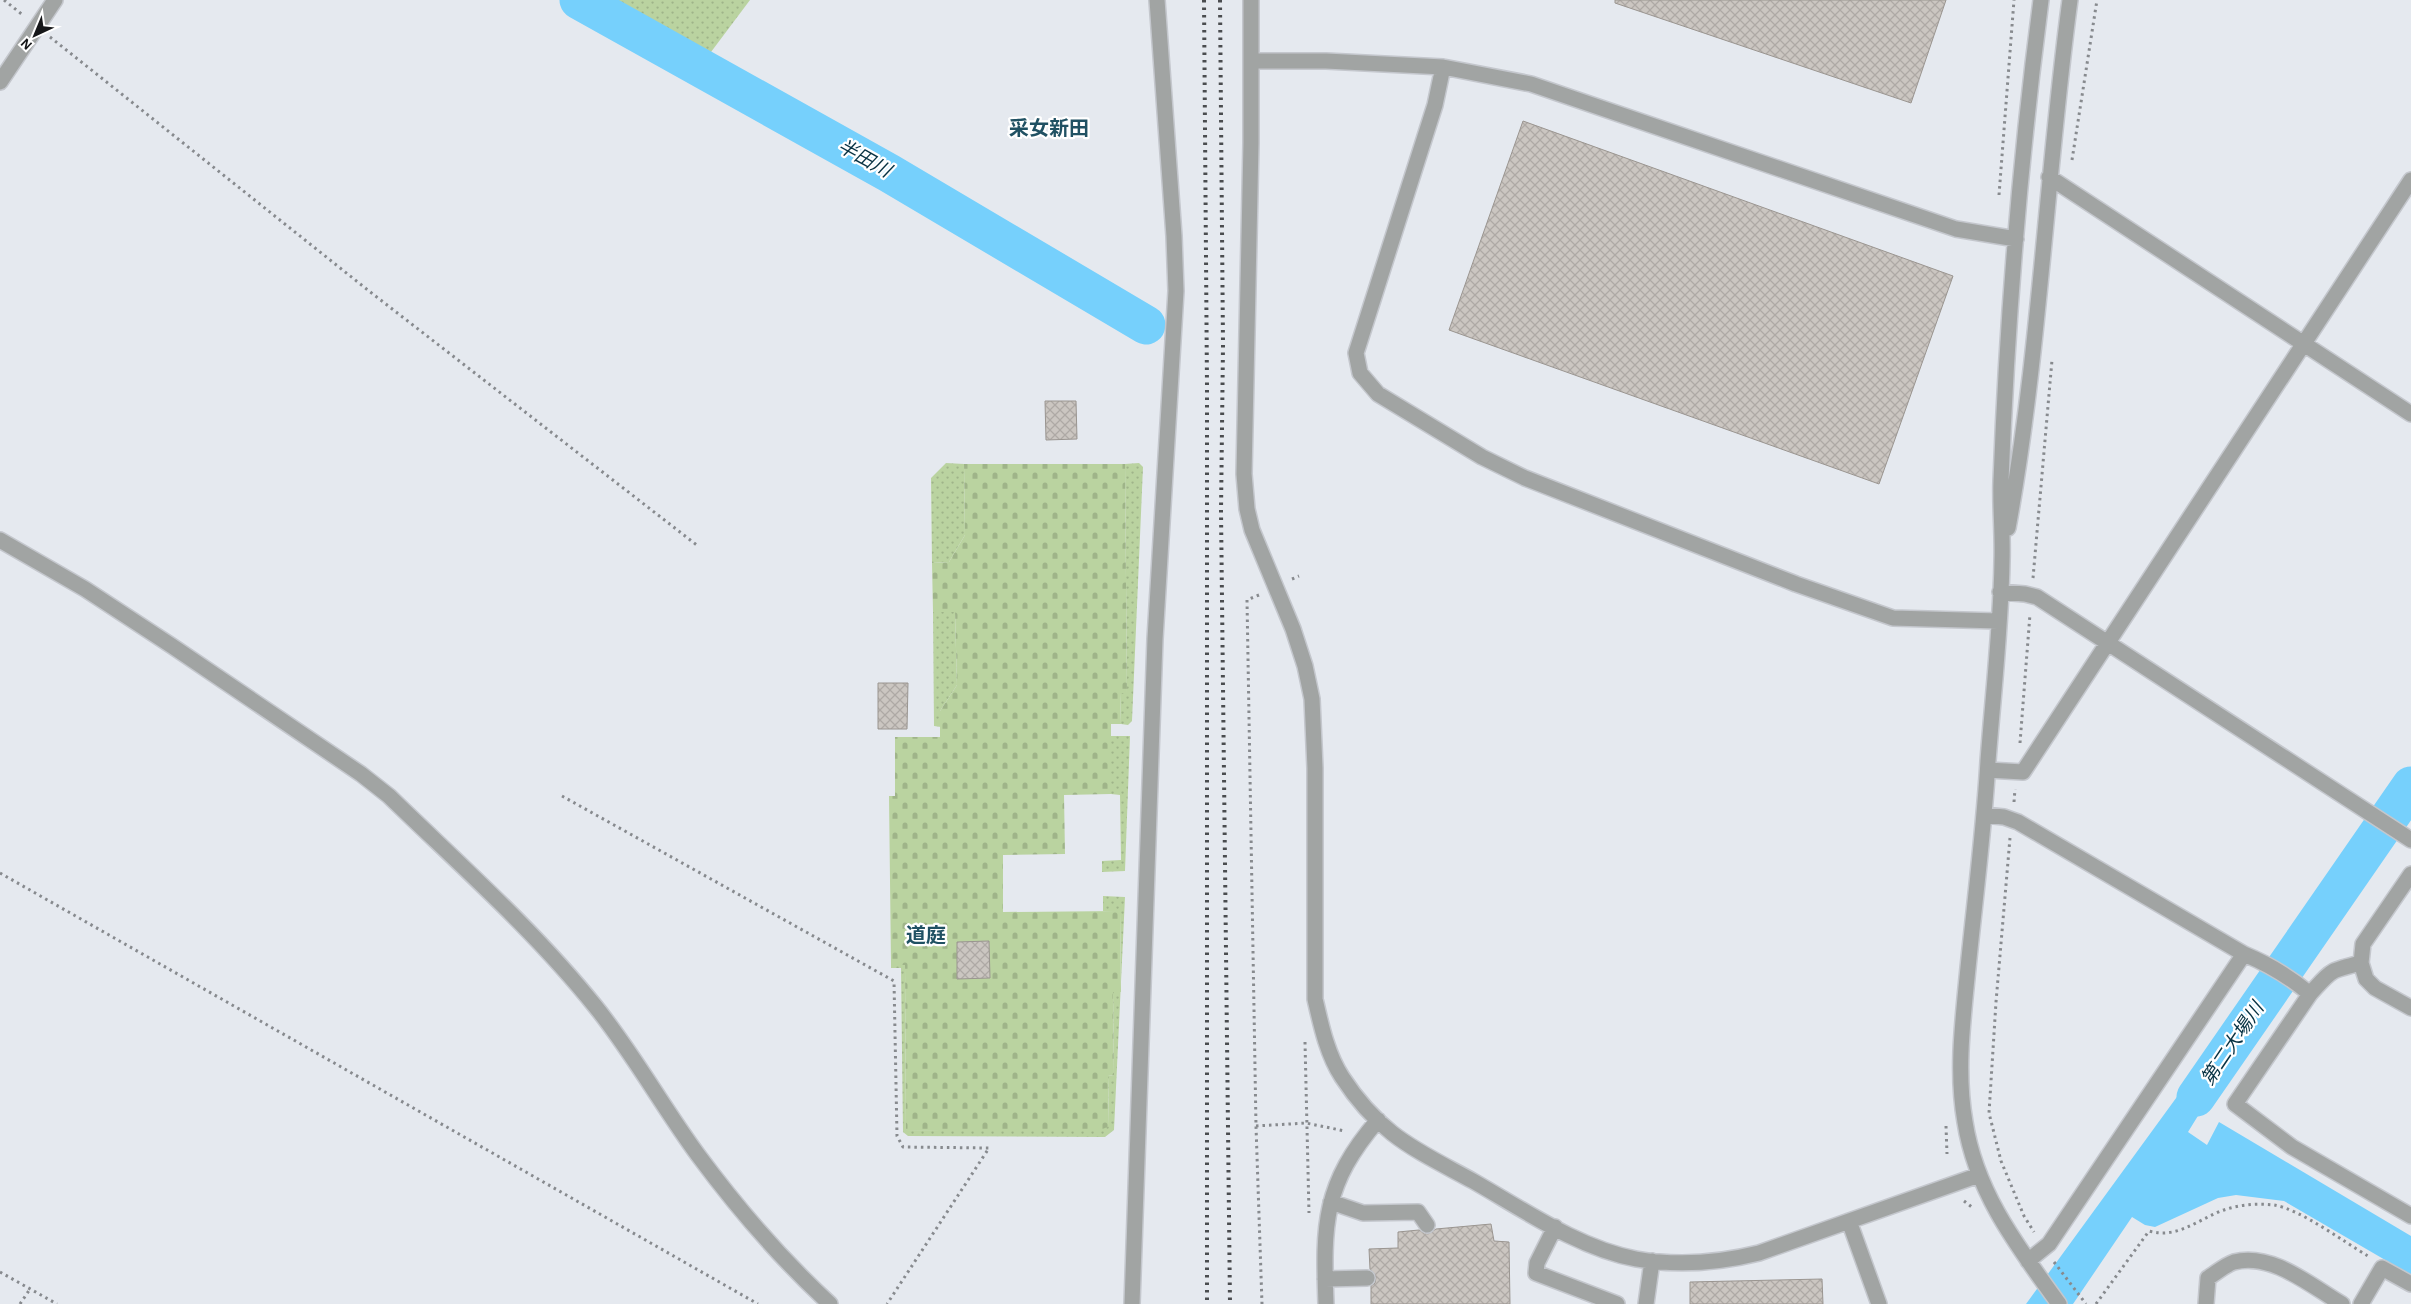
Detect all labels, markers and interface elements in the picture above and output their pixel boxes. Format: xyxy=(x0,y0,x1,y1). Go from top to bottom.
north arrow xyxy=(10,10,60,60)
text: N xyxy=(18,35,35,52)
district label: 采女新田 xyxy=(1009,117,1089,139)
water label: 半田川 xyxy=(834,136,896,182)
district label: 道庭 xyxy=(906,924,946,946)
water label: 第二大場川 xyxy=(2197,997,2269,1089)

